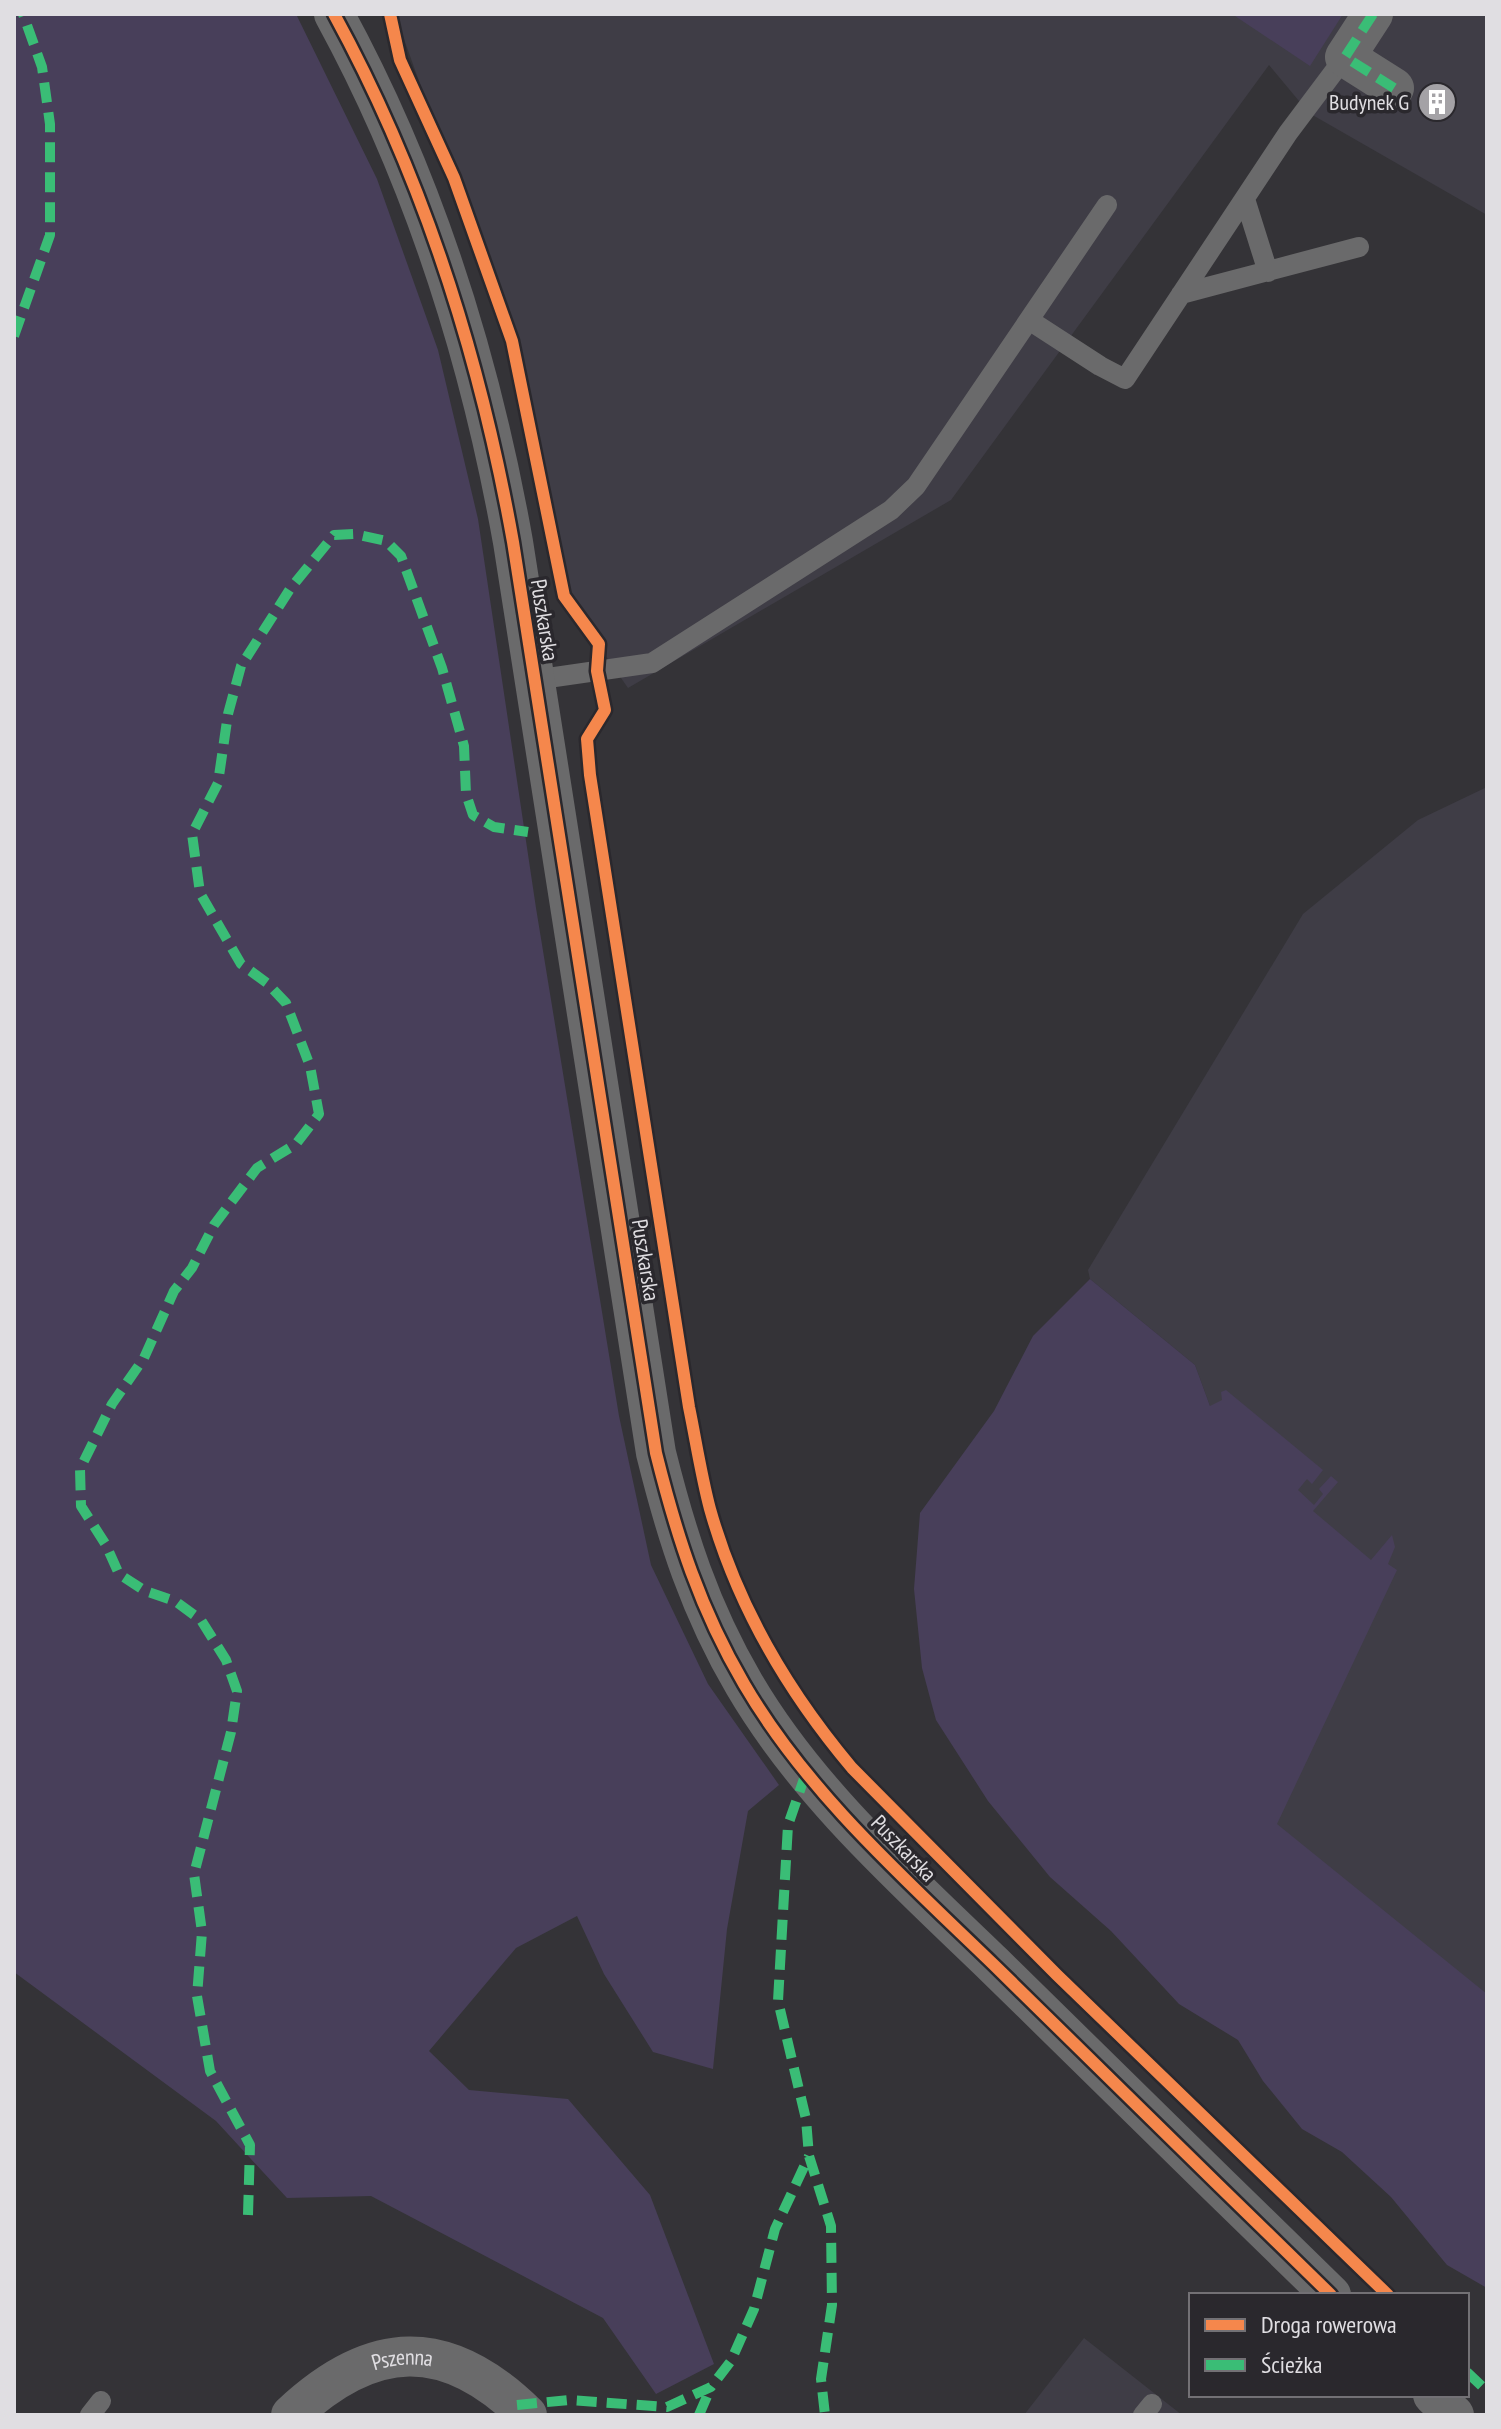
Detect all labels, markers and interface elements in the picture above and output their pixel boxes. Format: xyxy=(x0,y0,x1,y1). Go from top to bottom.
building icon: Budynek G xyxy=(1416,81,1458,123)
place label: Budynek G xyxy=(1329,88,1409,116)
street label: Puszkarska xyxy=(525,577,565,663)
street label: Puszkarska xyxy=(626,1217,666,1303)
street label: Puszkarska xyxy=(865,1809,943,1887)
legend xyxy=(1189,2293,1469,2397)
text: Droga rowerowa xyxy=(1261,2309,1397,2340)
street label: Pszenna xyxy=(368,2342,435,2376)
text: Ścieżka xyxy=(1261,2349,1322,2380)

